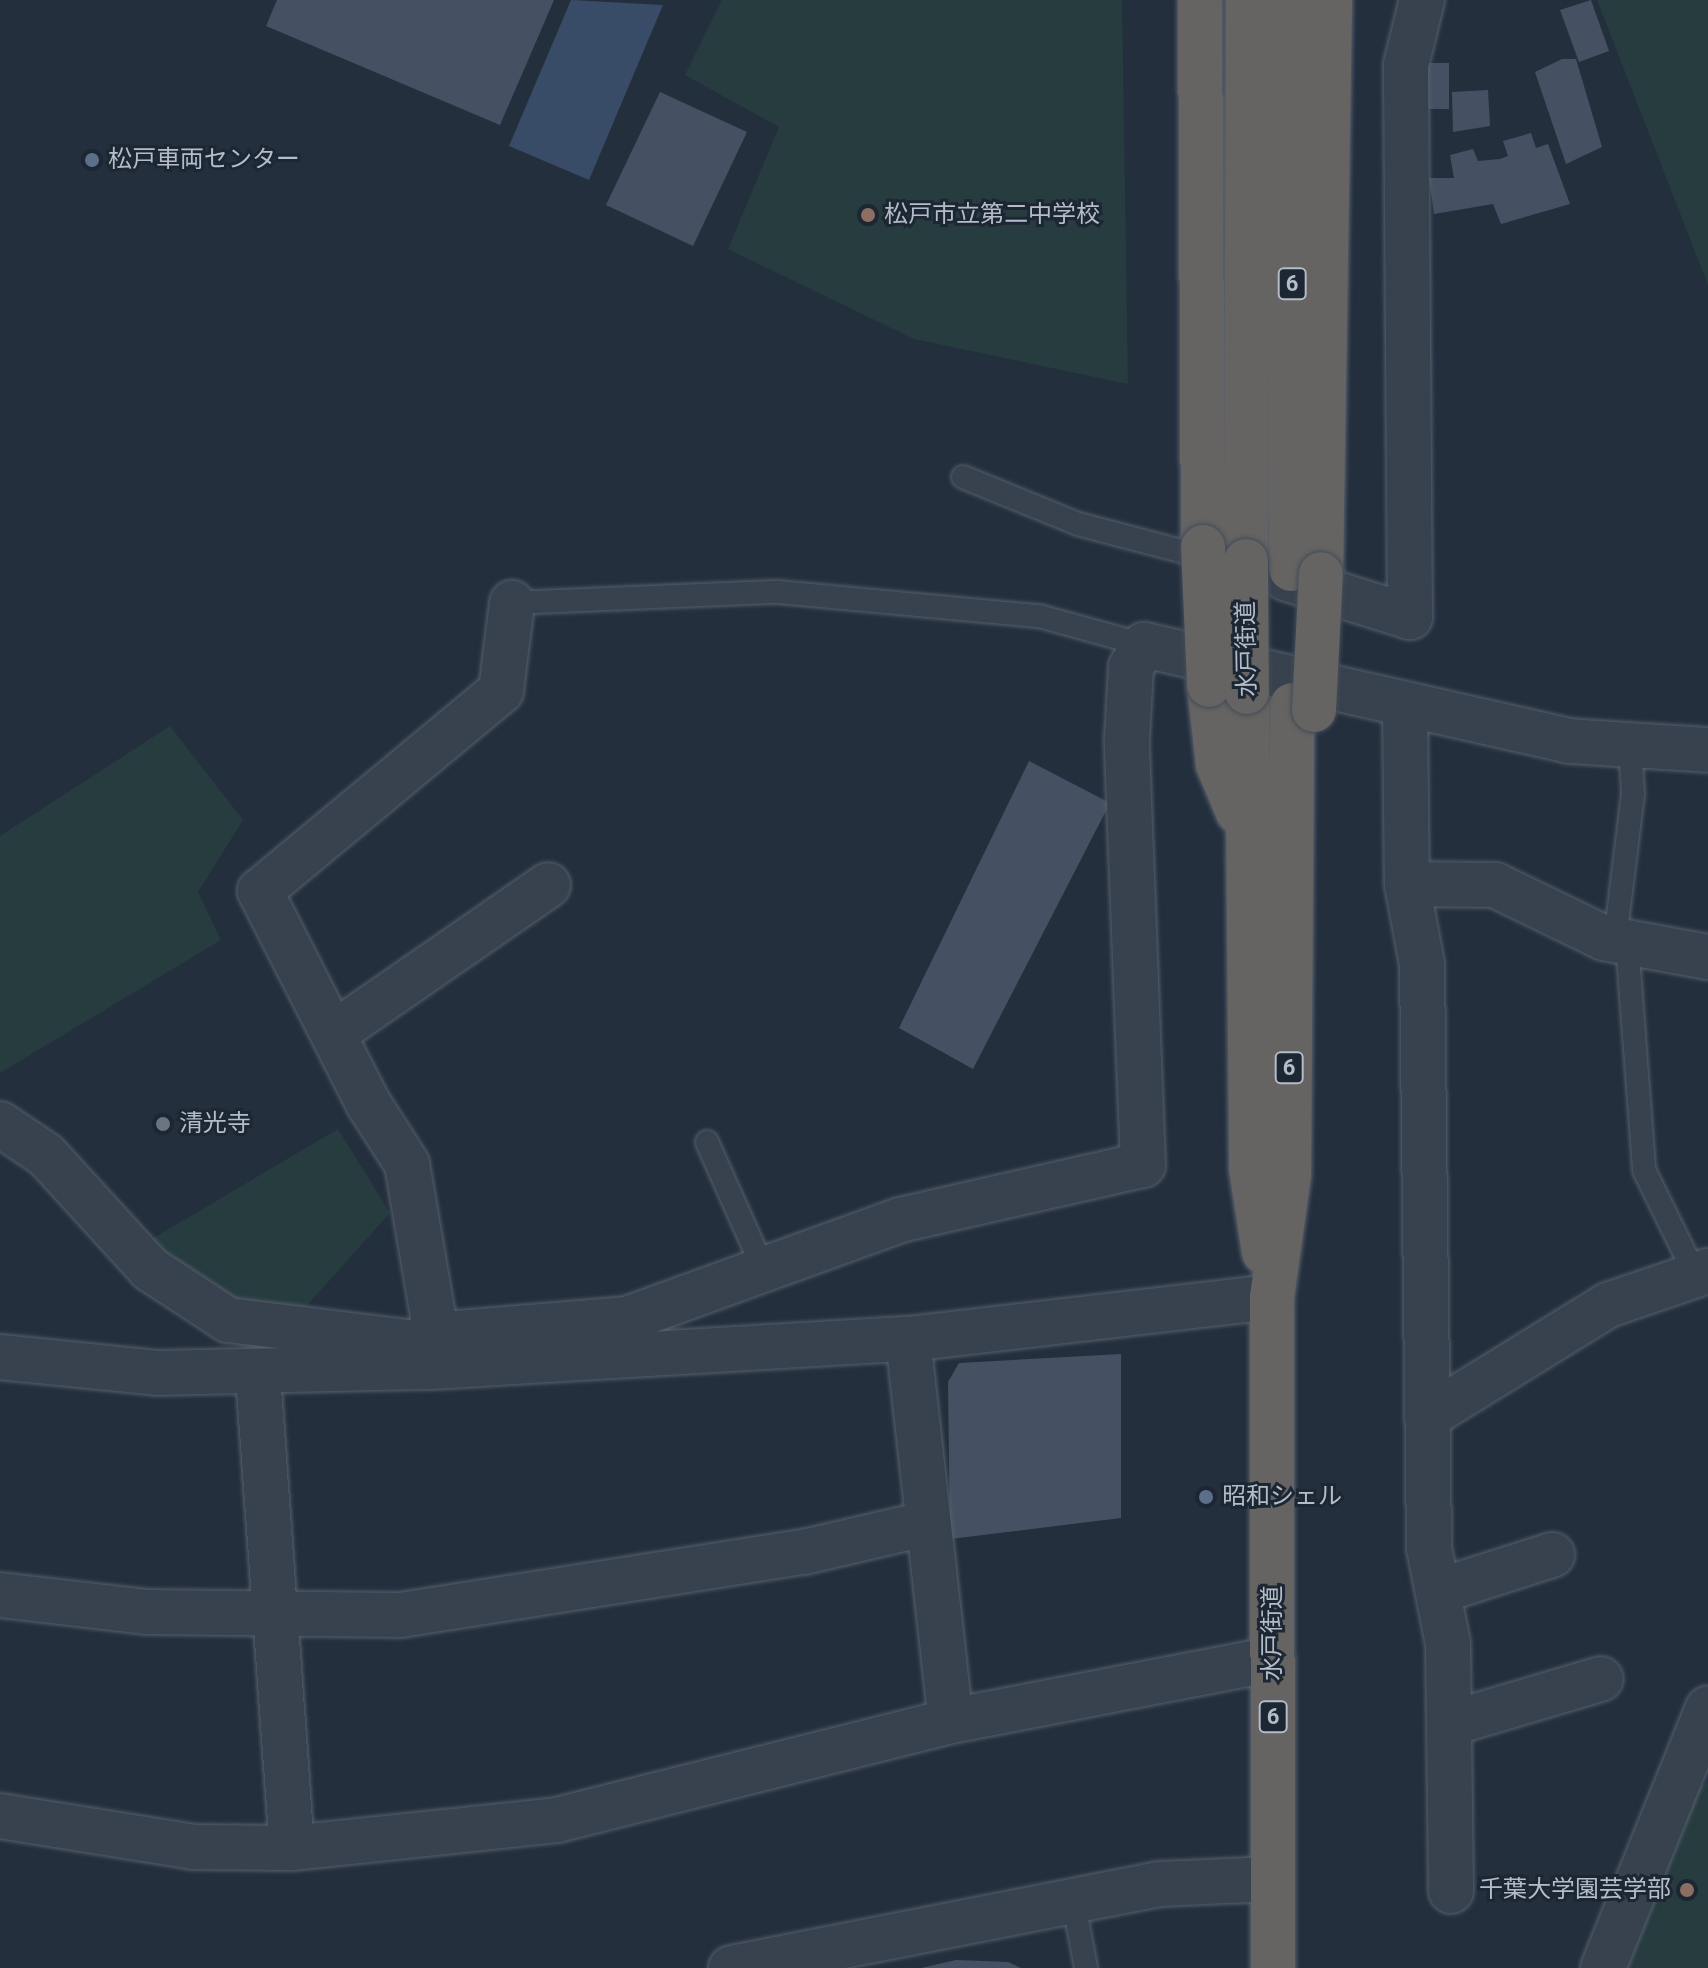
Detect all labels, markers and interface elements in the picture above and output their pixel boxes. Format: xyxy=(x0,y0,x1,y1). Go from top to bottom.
place label: 松戸車両センター xyxy=(108,146,300,174)
marker: 松戸車両センター xyxy=(83,151,101,169)
place label: 松戸市立第二中学校 xyxy=(884,201,1100,229)
marker: 松戸市立第二中学校 xyxy=(859,206,877,224)
road number: 6 xyxy=(1276,266,1308,302)
street label: 水戸街道 xyxy=(1232,601,1262,697)
road number: 6 xyxy=(1273,1050,1305,1086)
place label: 清光寺 xyxy=(179,1110,251,1138)
marker: 清光寺 xyxy=(154,1115,172,1133)
place label: 昭和シェル xyxy=(1222,1483,1342,1511)
marker: 昭和シェル xyxy=(1197,1488,1215,1506)
street label: 水戸街道 xyxy=(1259,1585,1287,1681)
road number: 6 xyxy=(1257,1699,1289,1735)
place label: 千葉大学園芸学部 xyxy=(1479,1876,1671,1904)
marker: 千葉大学園芸学部 xyxy=(1678,1881,1696,1899)

